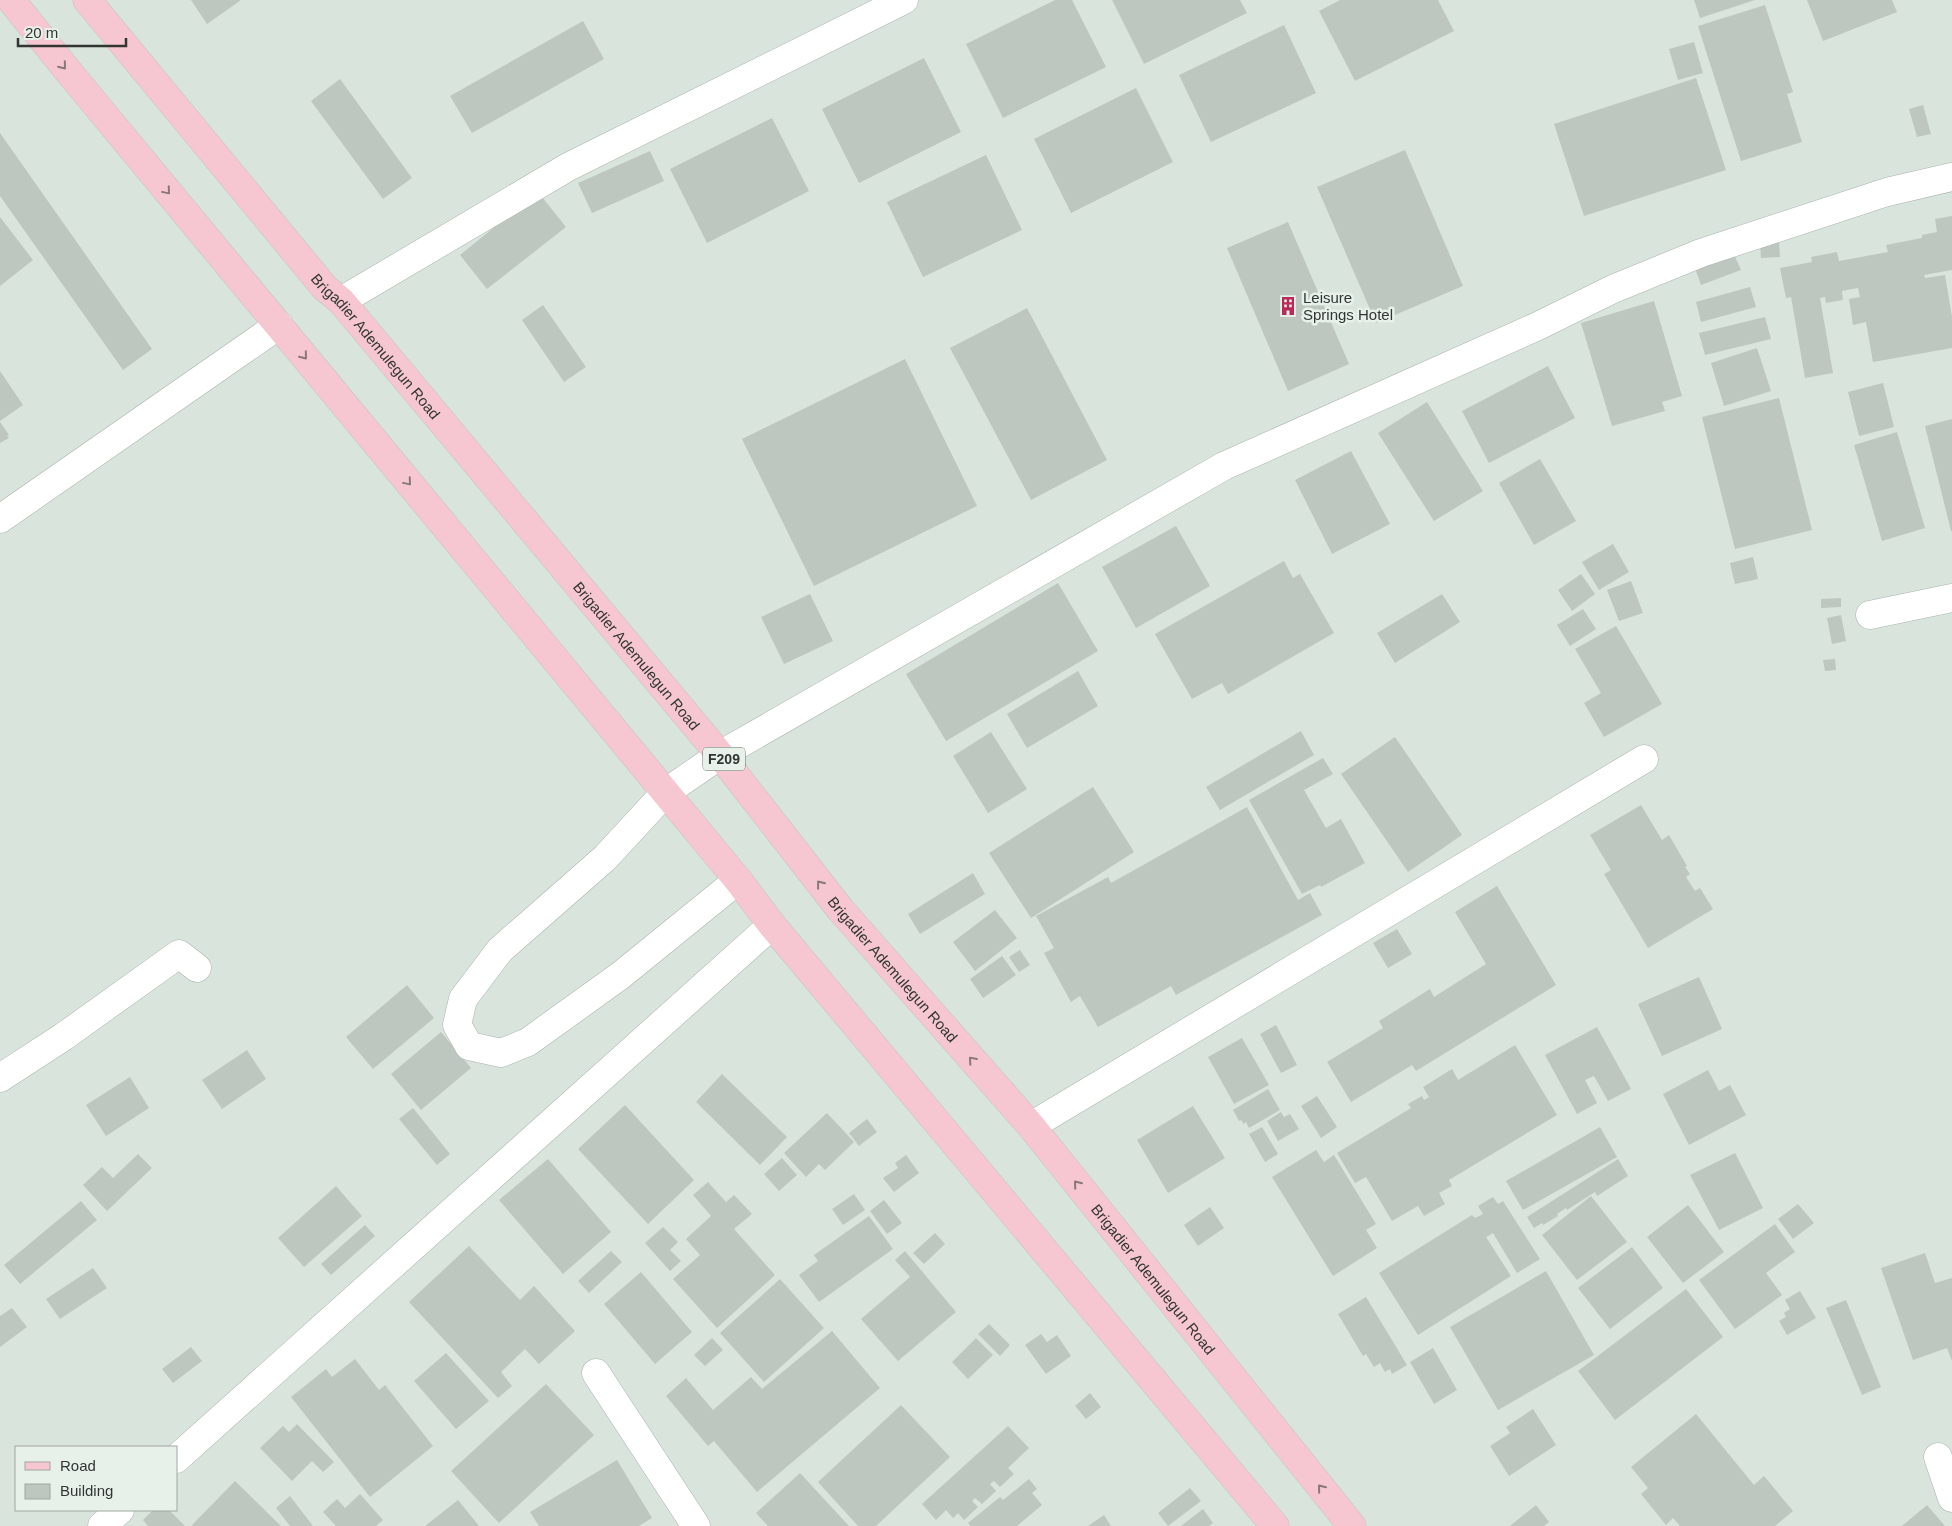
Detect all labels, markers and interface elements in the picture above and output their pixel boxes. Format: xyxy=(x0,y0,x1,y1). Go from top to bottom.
scale bar xyxy=(18,15,125,47)
text: 20 m xyxy=(25,24,58,41)
one-way arrow xyxy=(58,60,67,69)
one-way arrow xyxy=(162,185,171,194)
street label: Brigadier Ademulegun Road xyxy=(308,270,444,422)
place label: Leisure Springs Hotel xyxy=(1303,289,1393,323)
building icon: Leisure Springs Hotel xyxy=(1277,295,1299,317)
one-way arrow xyxy=(299,351,308,360)
one-way arrow xyxy=(402,476,411,485)
street label: Brigadier Ademulegun Road xyxy=(570,578,704,733)
road number: F209 xyxy=(703,748,745,771)
one-way arrow xyxy=(818,881,826,890)
street label: Brigadier Ademulegun Road xyxy=(825,893,961,1045)
one-way arrow xyxy=(969,1056,978,1065)
one-way arrow xyxy=(1074,1181,1082,1190)
street label: Brigadier Ademulegun Road xyxy=(1088,1200,1219,1357)
legend xyxy=(15,1446,178,1511)
text: Road xyxy=(60,1457,96,1474)
text: Building xyxy=(60,1482,113,1499)
one-way arrow xyxy=(1317,1485,1326,1494)

